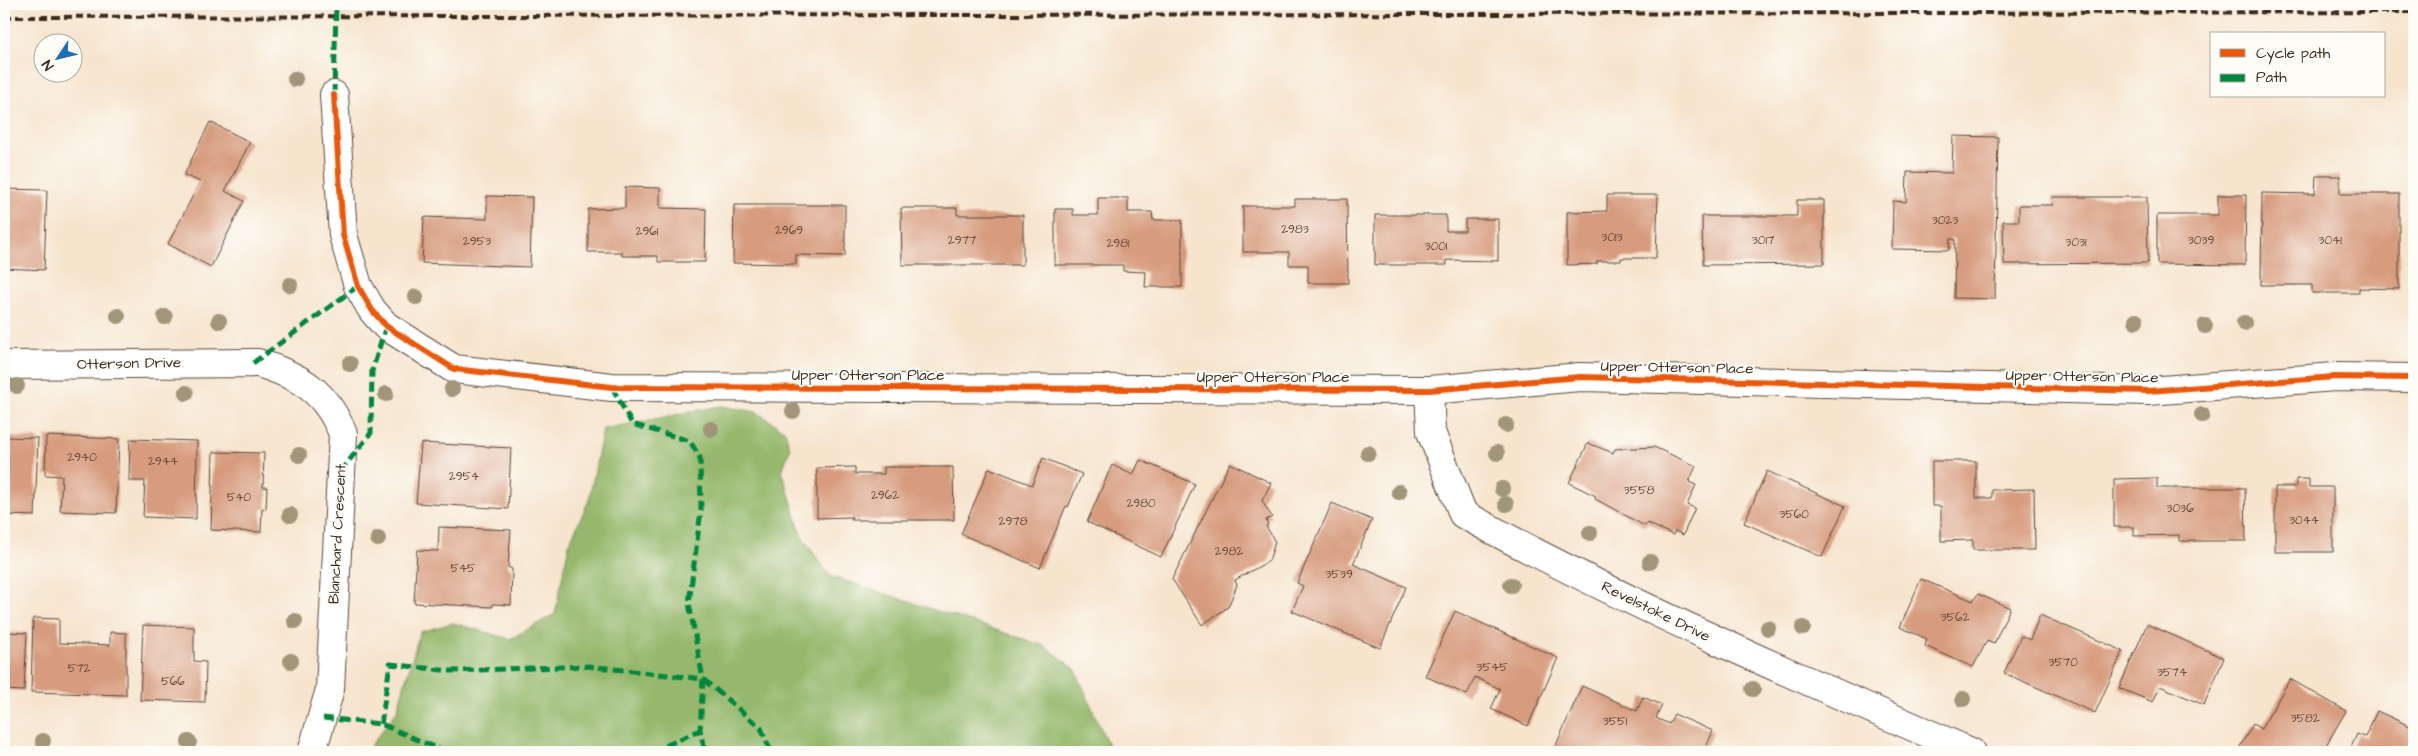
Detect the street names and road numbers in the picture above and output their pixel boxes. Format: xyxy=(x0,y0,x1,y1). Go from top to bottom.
street label: Otterson Drive xyxy=(77,352,181,375)
street label: Upper Otterson Place xyxy=(1600,356,1754,379)
street label: Upper Otterson Place xyxy=(792,365,944,386)
street label: Upper Otterson Place xyxy=(2005,365,2159,388)
street label: Upper Otterson Place xyxy=(1197,367,1349,388)
street label: Blanchard Crescent xyxy=(323,463,352,605)
street label: Revelstoke Drive xyxy=(1598,576,1714,647)

